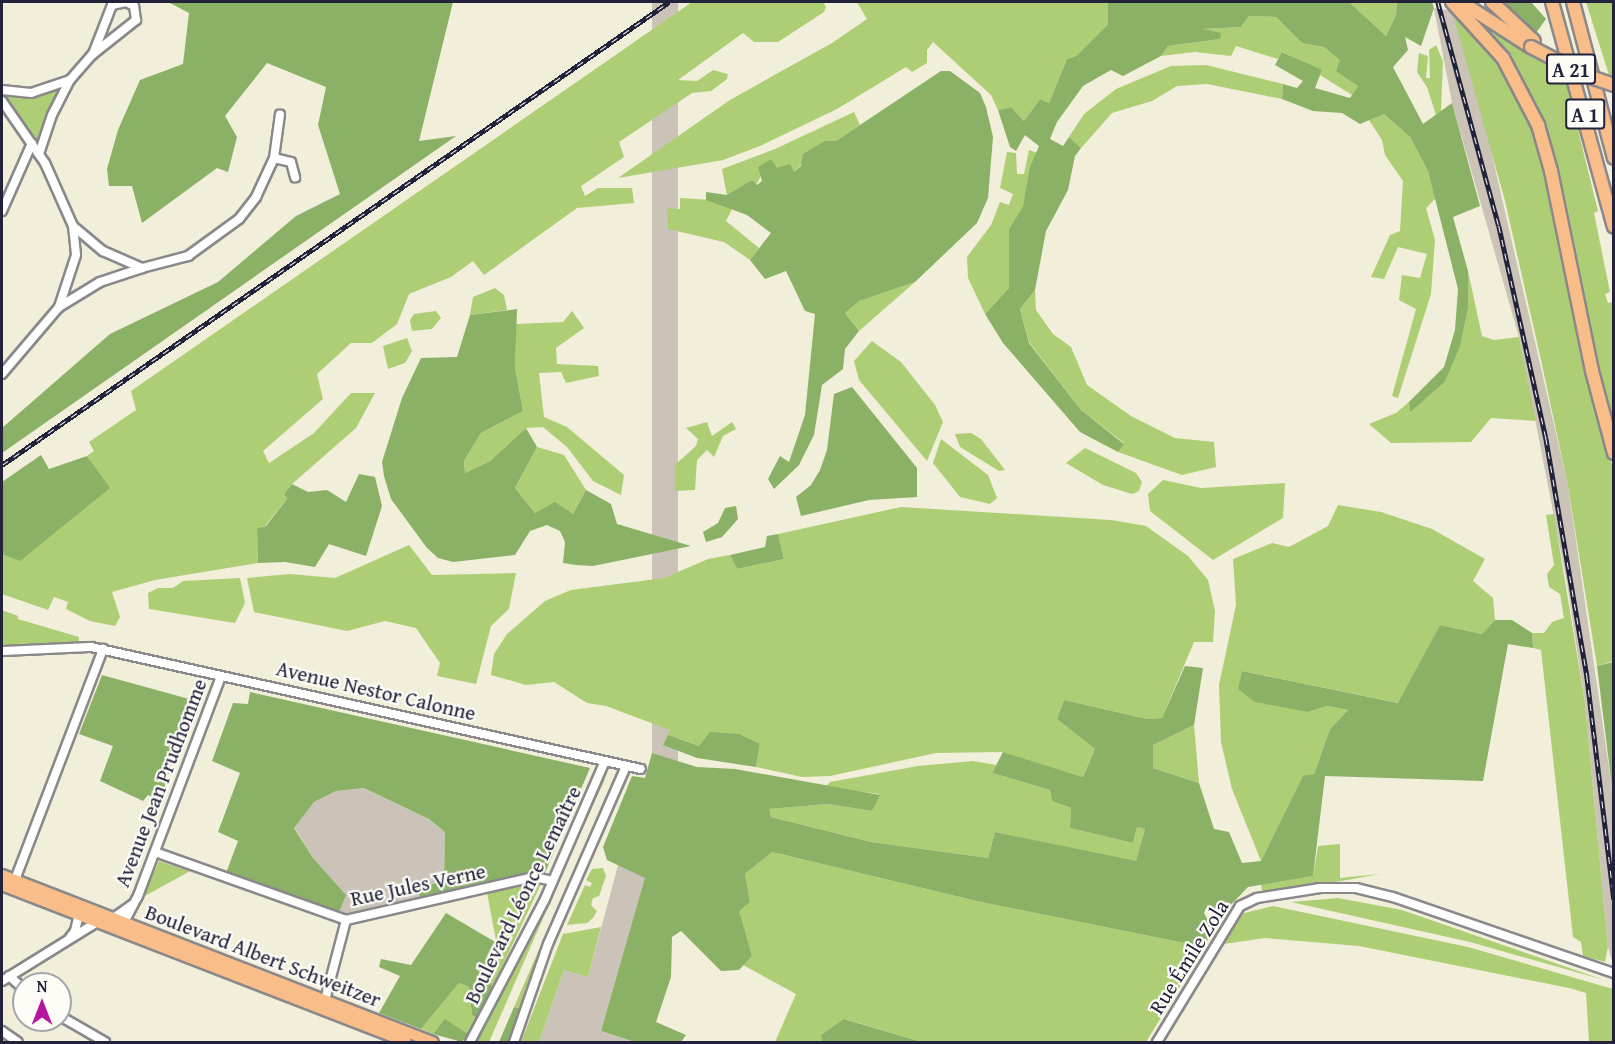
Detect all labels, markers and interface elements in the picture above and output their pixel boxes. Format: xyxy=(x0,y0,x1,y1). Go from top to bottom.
road number: A 21 xyxy=(1546,52,1596,86)
road number: A 1 xyxy=(1564,97,1606,131)
street label: Avenue Nestor Calonne xyxy=(274,656,478,726)
street label: Avenue Jean Prudhomme xyxy=(110,675,212,891)
street label: Boulevard Léonce Lemaître xyxy=(459,782,587,1008)
street label: Rue Jules Verne xyxy=(348,858,488,912)
street label: Rue Émile Zola xyxy=(1144,895,1234,1019)
street label: Boulevard Albert Schweitzer xyxy=(142,899,384,1013)
north arrow xyxy=(12,972,72,1032)
text: N xyxy=(37,974,47,998)

